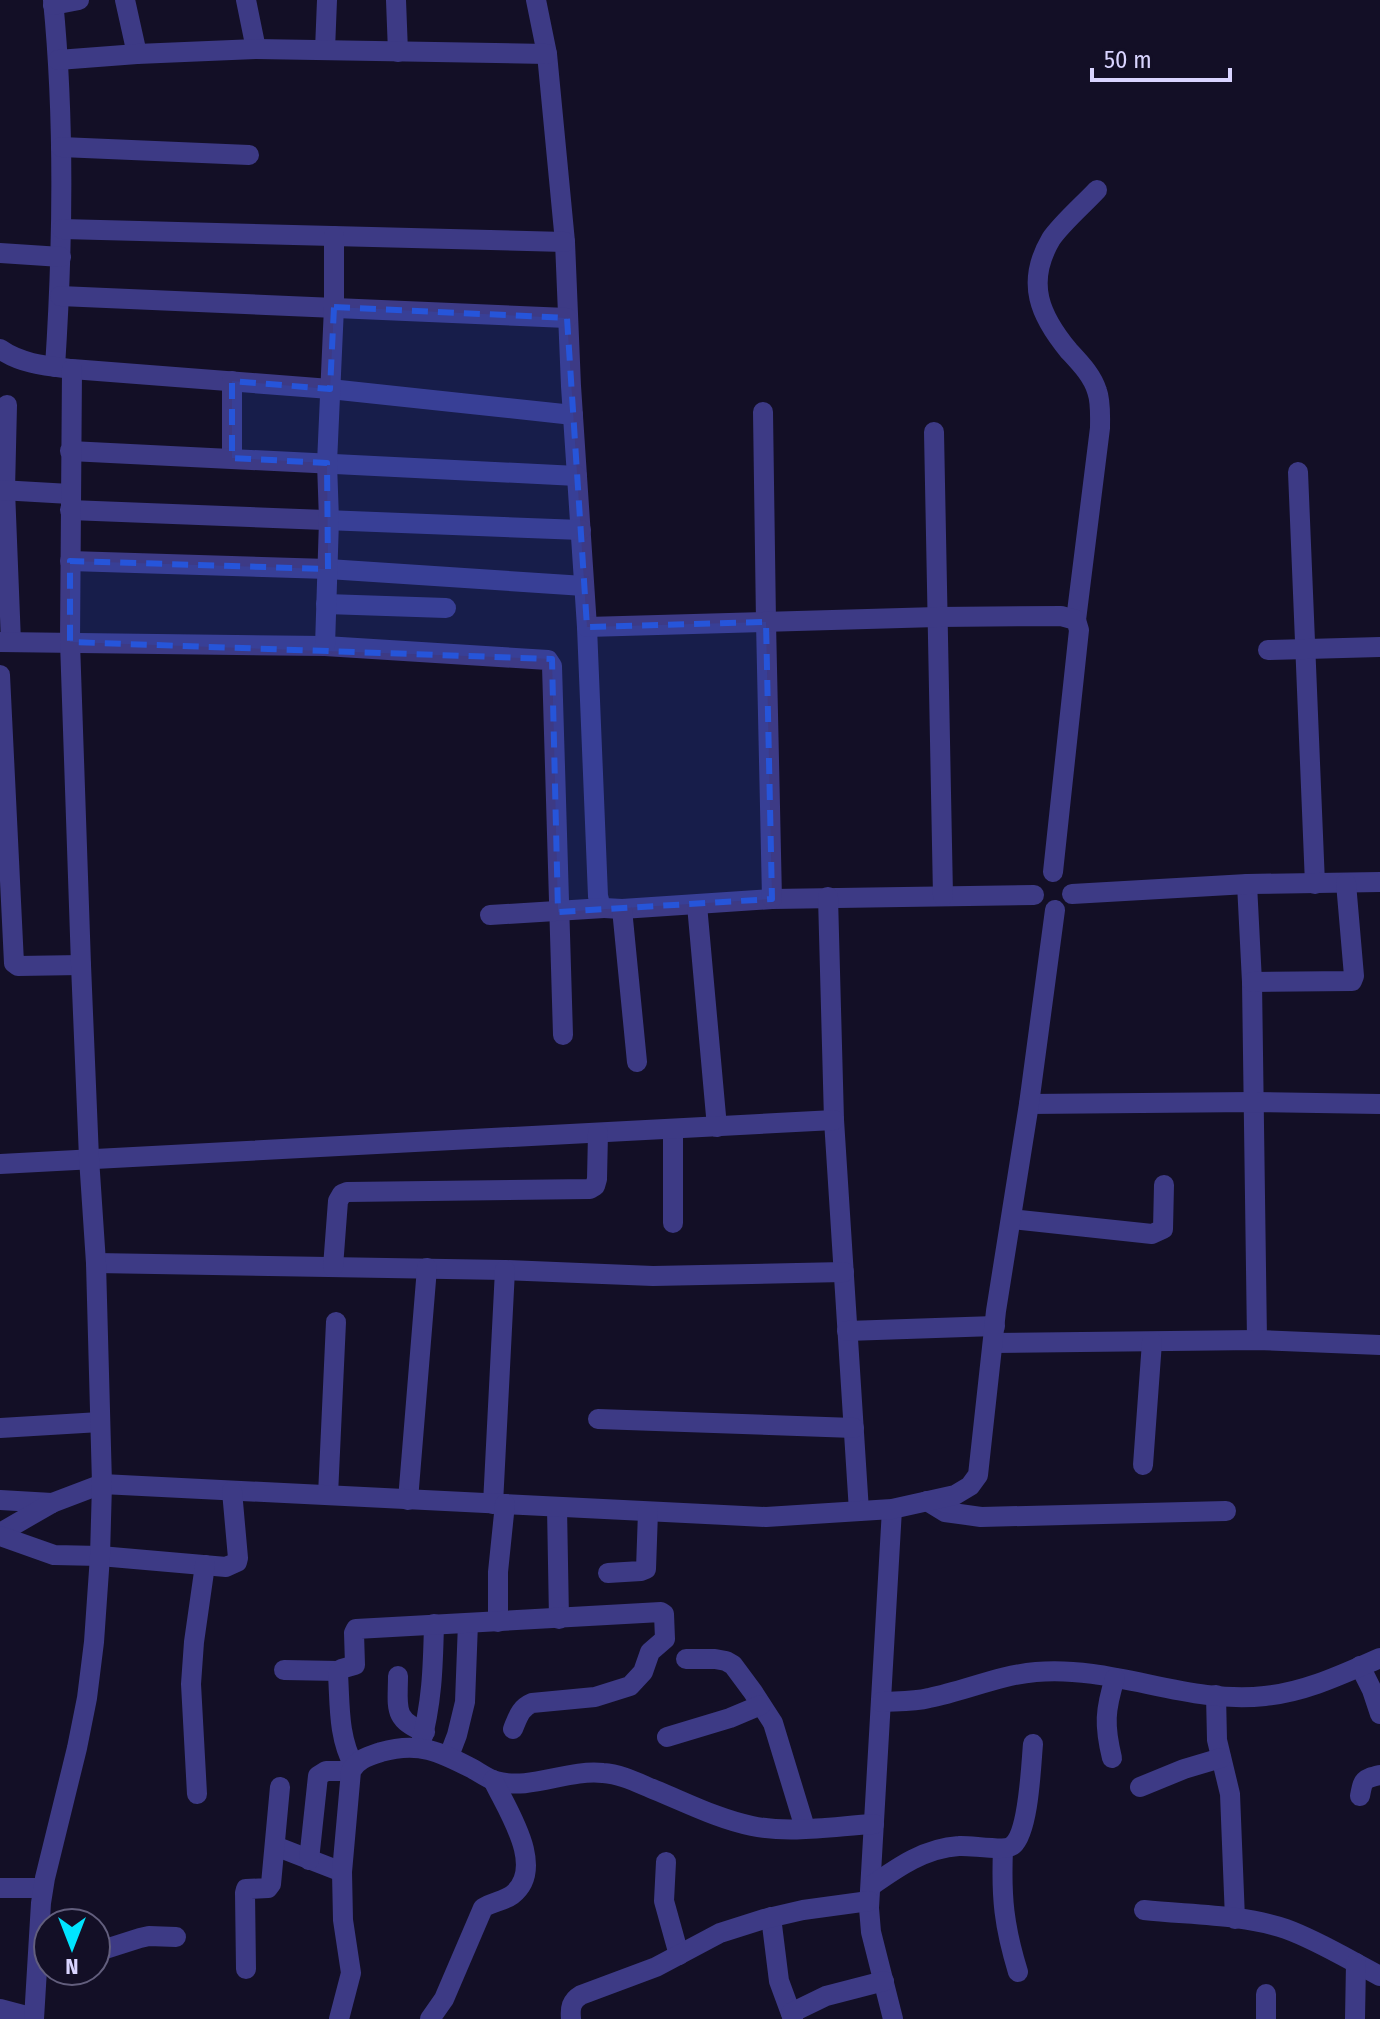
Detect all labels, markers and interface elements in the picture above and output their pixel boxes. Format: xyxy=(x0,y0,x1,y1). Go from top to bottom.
scale bar xyxy=(1092,32,1230,82)
text: 50 m xyxy=(1104,46,1152,74)
north arrow xyxy=(32,1907,112,1987)
text: N xyxy=(65,1953,79,1980)

